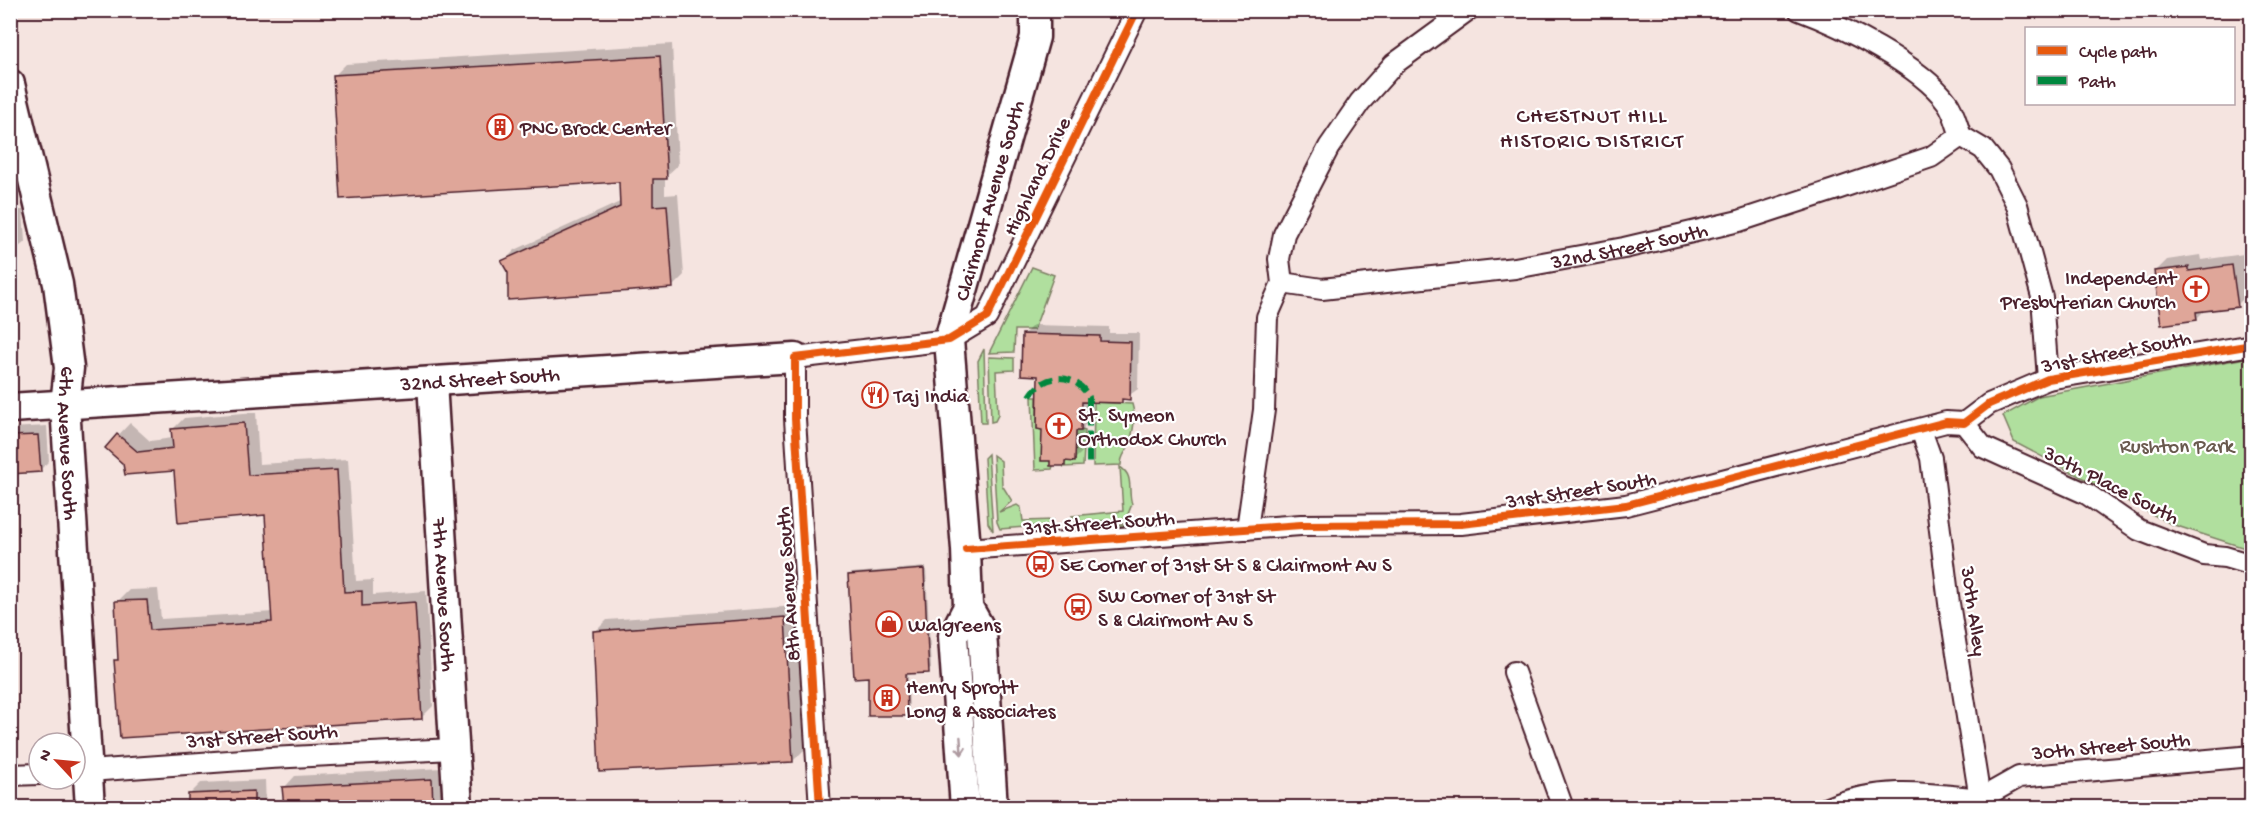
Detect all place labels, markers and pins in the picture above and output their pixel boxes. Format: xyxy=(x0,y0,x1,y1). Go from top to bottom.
building icon: PNC Brock Center xyxy=(485,112,515,142)
place label: PNC Brock Center xyxy=(519,118,673,143)
place label: Independent Presbyterian Church xyxy=(2000,268,2178,317)
church icon: Independent Presbyterian Church xyxy=(2181,274,2211,304)
restaurant icon: Taj India xyxy=(860,380,890,410)
place label: Taj India xyxy=(893,386,970,411)
place label: St. Symeon Orthodox Church xyxy=(1078,405,1226,454)
church icon: St. Symeon Orthodox Church xyxy=(1044,411,1074,441)
bus stop icon: SE Corner of 31st St S & Clairmont Av S xyxy=(1025,549,1055,579)
place label: SE Corner of 31st St S & Clairmont Av S xyxy=(1060,555,1392,580)
place label: SW Corner of 31st St S & Clairmont Av S xyxy=(1098,586,1277,635)
bus stop icon: SW Corner of 31st St S & Clairmont Av S xyxy=(1063,592,1093,622)
shop icon: Walgreens xyxy=(874,609,904,639)
place label: Walgreens xyxy=(908,615,1002,640)
place label: Henry Sprott Long & Associates xyxy=(906,677,1057,726)
building icon: Henry Sprott Long & Associates xyxy=(872,683,902,713)

